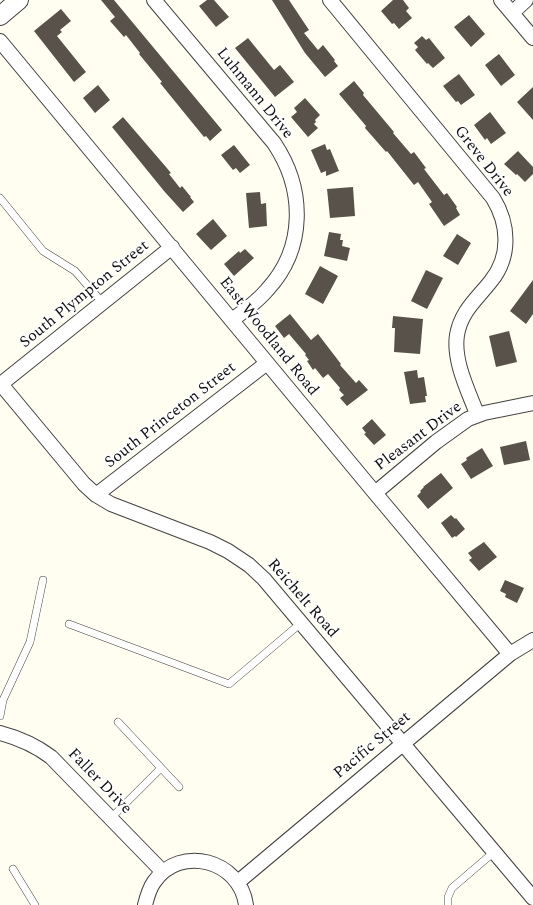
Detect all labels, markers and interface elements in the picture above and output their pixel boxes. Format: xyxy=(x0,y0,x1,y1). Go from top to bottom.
street label: Luhmann Drive xyxy=(211,45,297,143)
street label: Greve Drive xyxy=(449,123,517,201)
street label: South Plympton Street xyxy=(17,237,153,353)
street label: East Woodland Road xyxy=(214,274,322,400)
street label: South Princeton Street xyxy=(102,359,240,473)
street label: Pleasant Drive xyxy=(372,398,466,476)
street label: Reichelt Road xyxy=(262,556,342,642)
street label: Pacific Street xyxy=(331,708,415,784)
street label: Faller Drive xyxy=(63,745,135,819)

